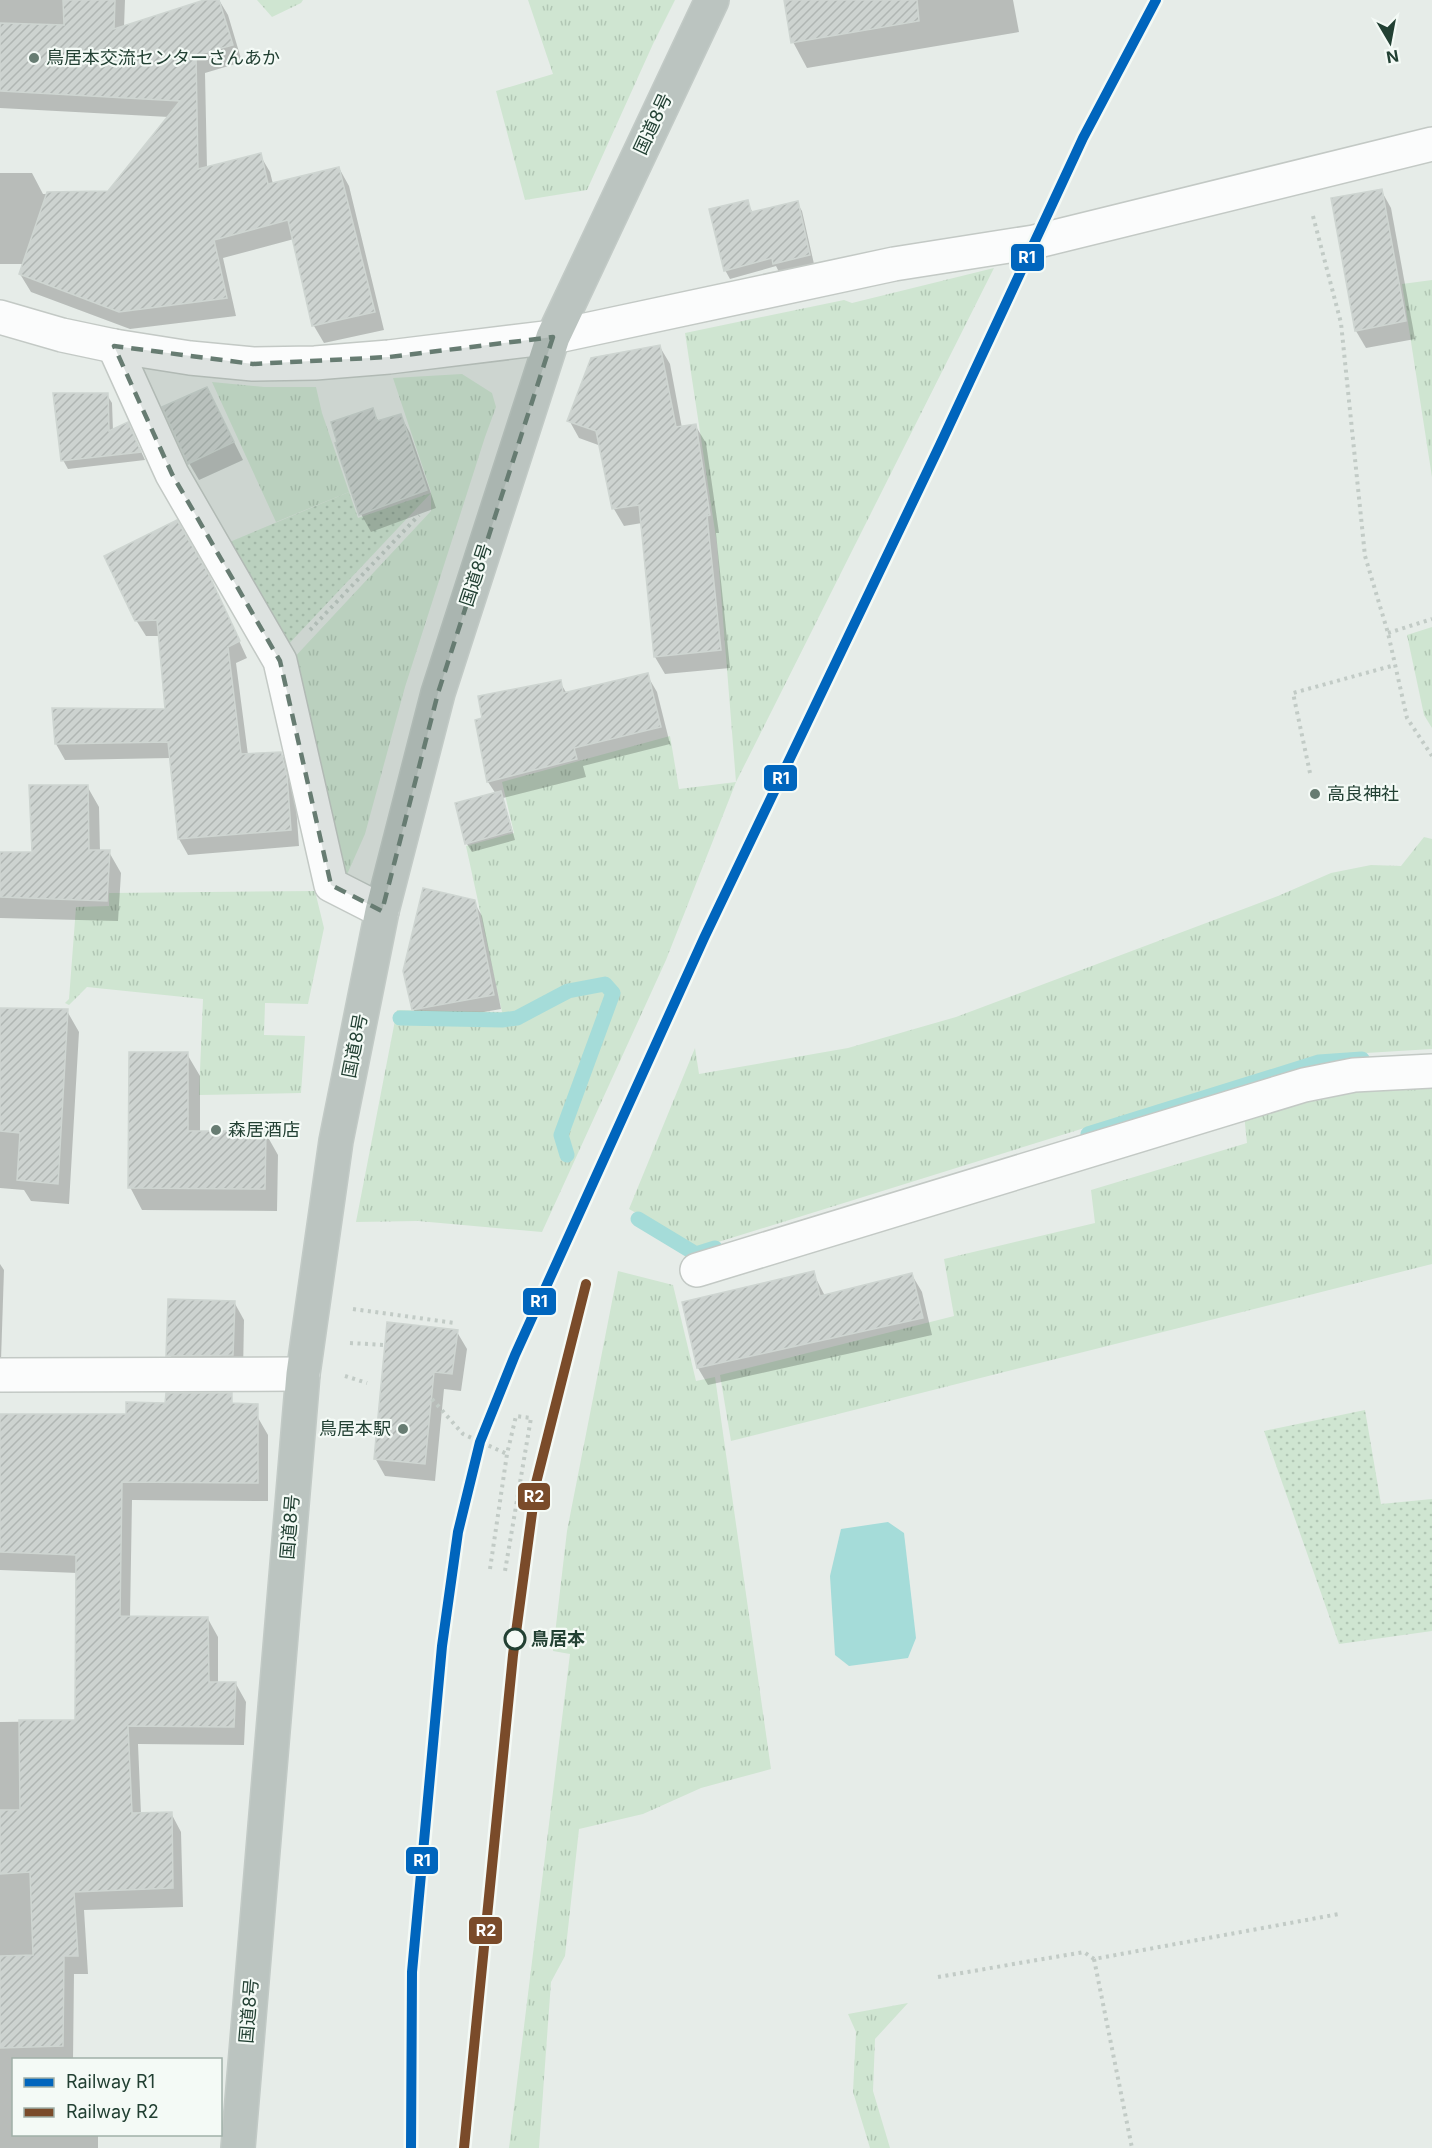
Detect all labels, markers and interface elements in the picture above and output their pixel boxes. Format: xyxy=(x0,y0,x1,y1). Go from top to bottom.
north arrow xyxy=(1360,12,1420,72)
text: N xyxy=(1385,46,1400,68)
place label: 鳥居本交流センターさんあか xyxy=(46,47,280,68)
marker: 鳥居本交流センターさんあか xyxy=(27,51,41,65)
street label: 国道8号 xyxy=(629,90,676,158)
line badge: R1 xyxy=(1010,243,1045,272)
text: R1 xyxy=(1018,247,1036,267)
street label: 国道8号 xyxy=(455,541,496,609)
line badge: R1 xyxy=(763,764,798,792)
text: R1 xyxy=(772,768,790,788)
place label: 高良神社 xyxy=(1327,783,1399,804)
marker: 高良神社 xyxy=(1308,787,1322,801)
street label: 国道8号 xyxy=(338,1012,371,1080)
place label: 森居酒店 xyxy=(228,1119,300,1140)
marker: 森居酒店 xyxy=(209,1123,223,1137)
line badge: R1 xyxy=(522,1287,557,1316)
text: R1 xyxy=(530,1291,548,1311)
place label: 鳥居本駅 xyxy=(319,1418,391,1439)
marker: 鳥居本駅 xyxy=(396,1422,410,1436)
line badge: R2 xyxy=(517,1482,551,1511)
text: R2 xyxy=(524,1486,544,1506)
street label: 国道8号 xyxy=(276,1494,303,1560)
marker: 鳥居本 xyxy=(504,1628,526,1650)
place label: 鳥居本 xyxy=(531,1628,585,1649)
line badge: R1 xyxy=(405,1846,439,1875)
text: R1 xyxy=(413,1850,431,1870)
line badge: R2 xyxy=(468,1916,503,1945)
text: R2 xyxy=(476,1920,496,1940)
street label: 国道8号 xyxy=(235,1978,262,2044)
legend xyxy=(12,2058,222,2136)
text: Railway R1 xyxy=(66,2071,155,2092)
text: Railway R2 xyxy=(66,2101,159,2122)

